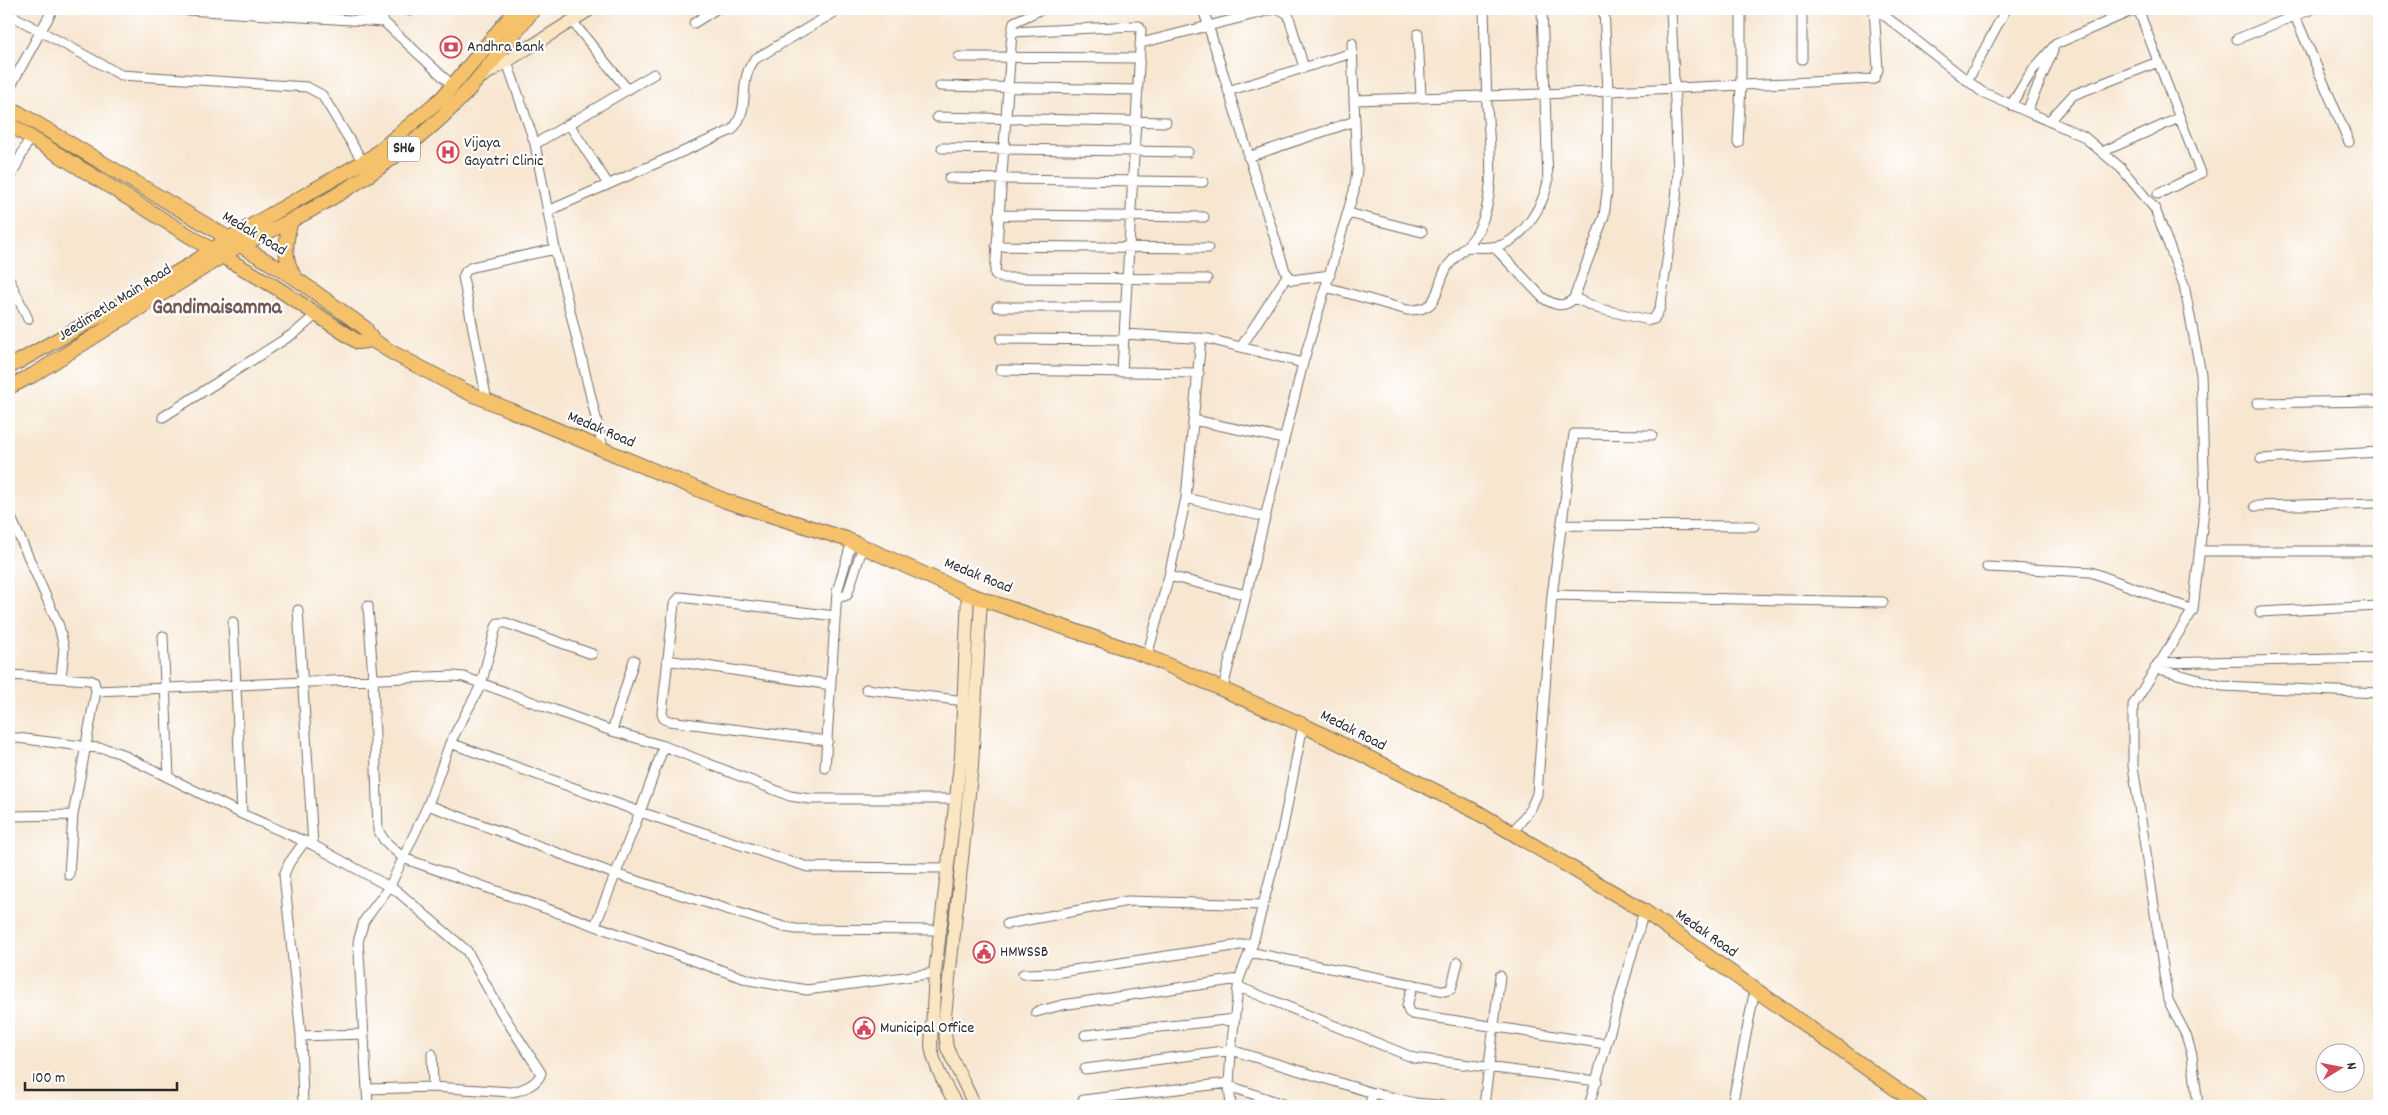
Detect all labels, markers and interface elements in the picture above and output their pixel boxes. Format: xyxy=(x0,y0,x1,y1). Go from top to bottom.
bank icon: Andhra Bank xyxy=(439,35,463,59)
place label: Andhra Bank xyxy=(467,36,544,59)
place label: Vijaya Gayatri Clinic xyxy=(464,132,543,173)
road number: SH6 xyxy=(388,136,420,162)
hospital icon: Vijaya Gayatri Clinic xyxy=(436,140,460,164)
street label: Medak Road xyxy=(217,206,291,262)
street label: Jeedimetla Main Road xyxy=(54,259,176,347)
district label: Gandimaisamma xyxy=(152,294,283,324)
street label: Medak Road xyxy=(564,405,638,455)
street label: Medak Road xyxy=(941,552,1015,600)
street label: Medak Road xyxy=(1316,705,1390,757)
street label: Medak Road xyxy=(1670,904,1742,964)
public building icon: HMWSSB xyxy=(972,940,996,964)
place label: HMWSSB xyxy=(1000,941,1048,964)
public building icon: Municipal Office xyxy=(852,1016,876,1040)
place label: Municipal Office xyxy=(880,1017,974,1040)
north arrow xyxy=(2316,1042,2366,1092)
scale bar xyxy=(25,1060,178,1092)
text: N xyxy=(2340,1061,2361,1071)
text: 100 m xyxy=(32,1068,65,1090)

